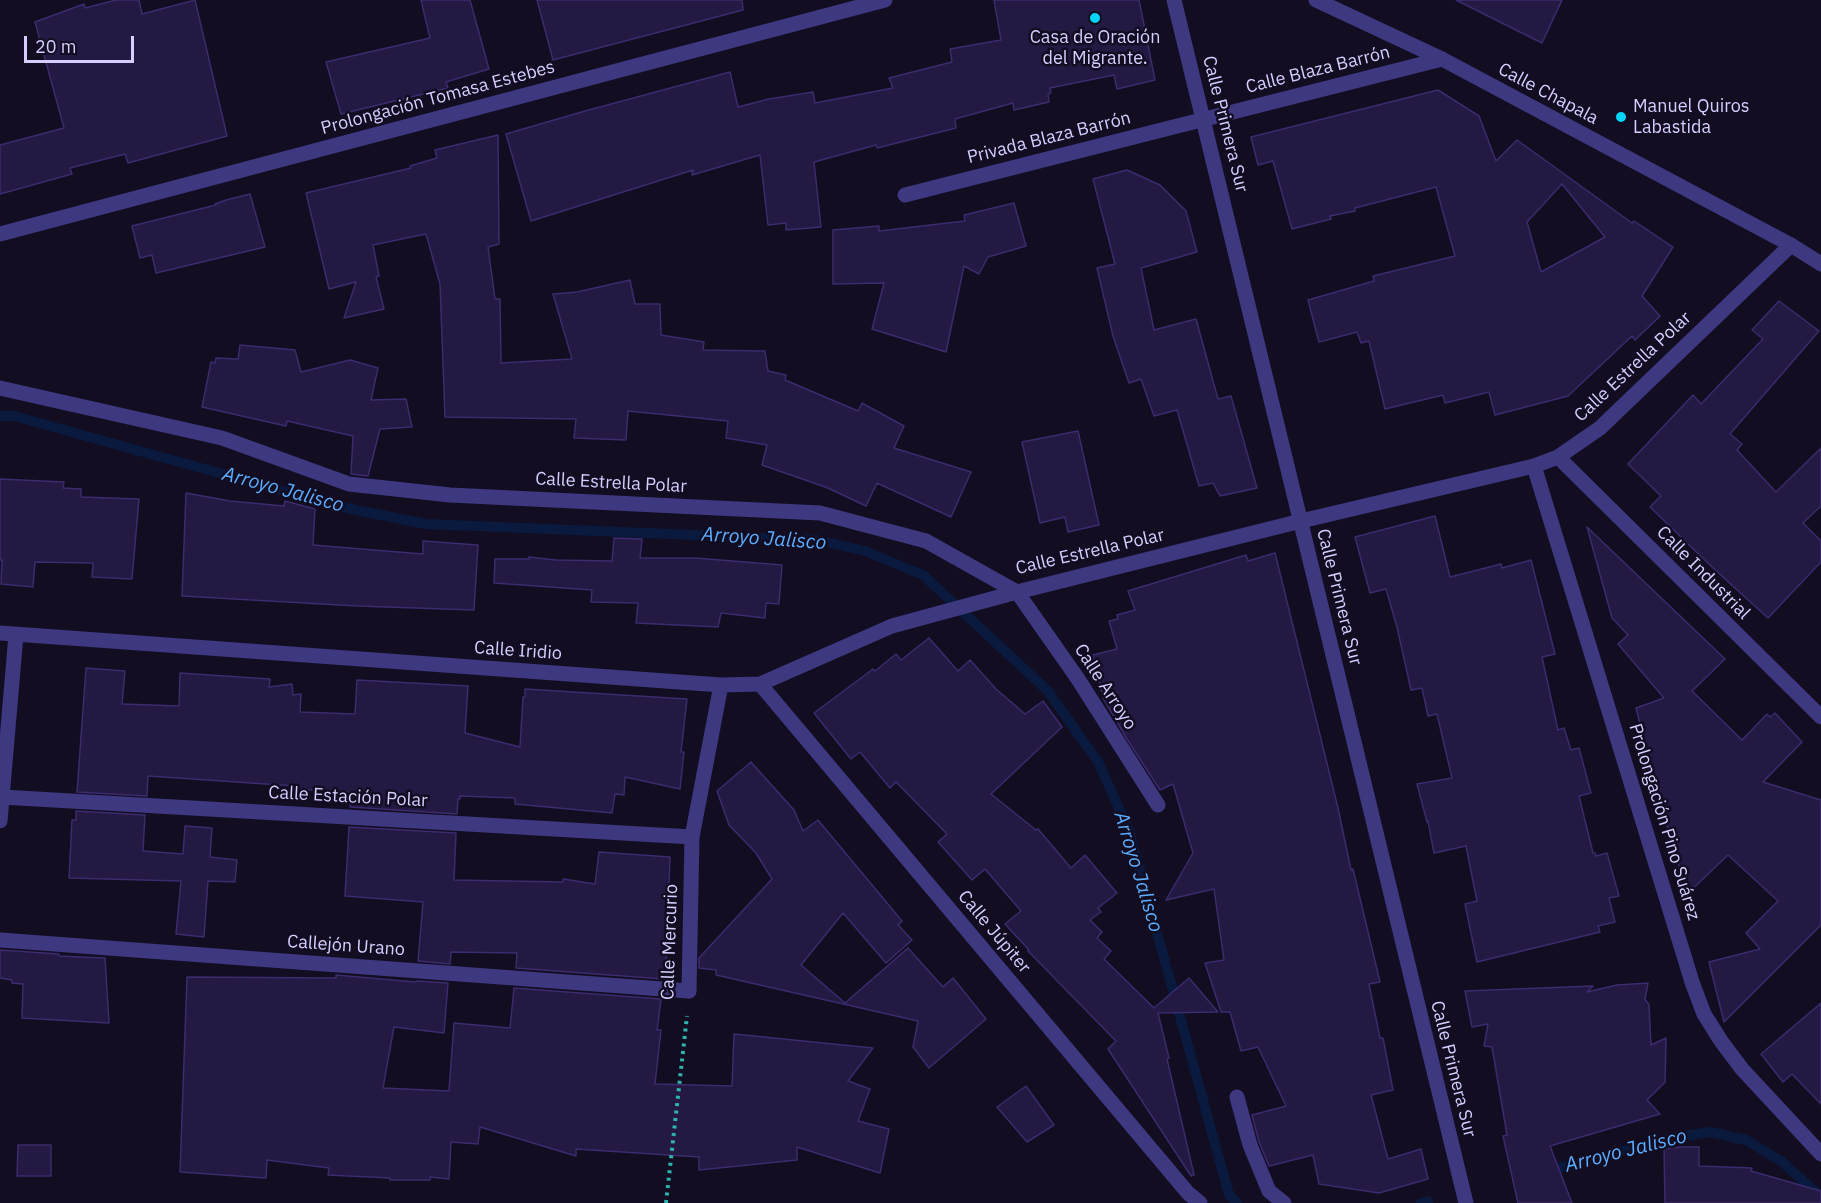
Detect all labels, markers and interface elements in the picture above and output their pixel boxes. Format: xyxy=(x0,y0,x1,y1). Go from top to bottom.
marker: Casa de Oración del Migrante. xyxy=(1088,11,1102,25)
scale bar xyxy=(27,24,136,62)
place label: Casa de Oración del Migrante. xyxy=(1030,27,1160,70)
text: 20 m xyxy=(35,35,77,58)
street label: Calle Blaza Barrón xyxy=(1244,42,1392,98)
street label: Calle Primera Sur xyxy=(1198,54,1252,194)
street label: Prolongación Tomasa Estebes xyxy=(319,56,557,140)
street label: Calle Chapala xyxy=(1494,59,1602,129)
place label: Manuel Quiros Labastida xyxy=(1633,96,1750,138)
street label: Privada Blaza Barrón xyxy=(965,107,1133,169)
marker: Manuel Quiros Labastida xyxy=(1614,110,1628,124)
street label: Calle Estrella Polar xyxy=(1570,307,1696,427)
water label: Arroyo Jalisco xyxy=(220,462,346,518)
street label: Calle Estrella Polar xyxy=(535,468,687,498)
street label: Calle Industrial xyxy=(1652,522,1754,624)
water label: Arroyo Jalisco xyxy=(701,523,827,555)
street label: Calle Estrella Polar xyxy=(1014,524,1166,580)
street label: Calle Primera Sur xyxy=(1312,527,1366,667)
street label: Calle Iridio xyxy=(473,637,563,665)
street label: Calle Arroyo xyxy=(1069,640,1141,734)
street label: Prolongación Pino Suárez xyxy=(1624,721,1704,923)
street label: Calle Estación Polar xyxy=(268,782,428,812)
water label: Arroyo Jalisco xyxy=(1108,809,1168,935)
street label: Calle Mercurio xyxy=(657,884,683,1000)
street label: Calle Júpiter xyxy=(953,886,1035,978)
street label: Callejón Urano xyxy=(286,931,406,961)
street label: Calle Primera Sur xyxy=(1426,999,1480,1139)
water label: Arroyo Jalisco xyxy=(1563,1124,1689,1178)

